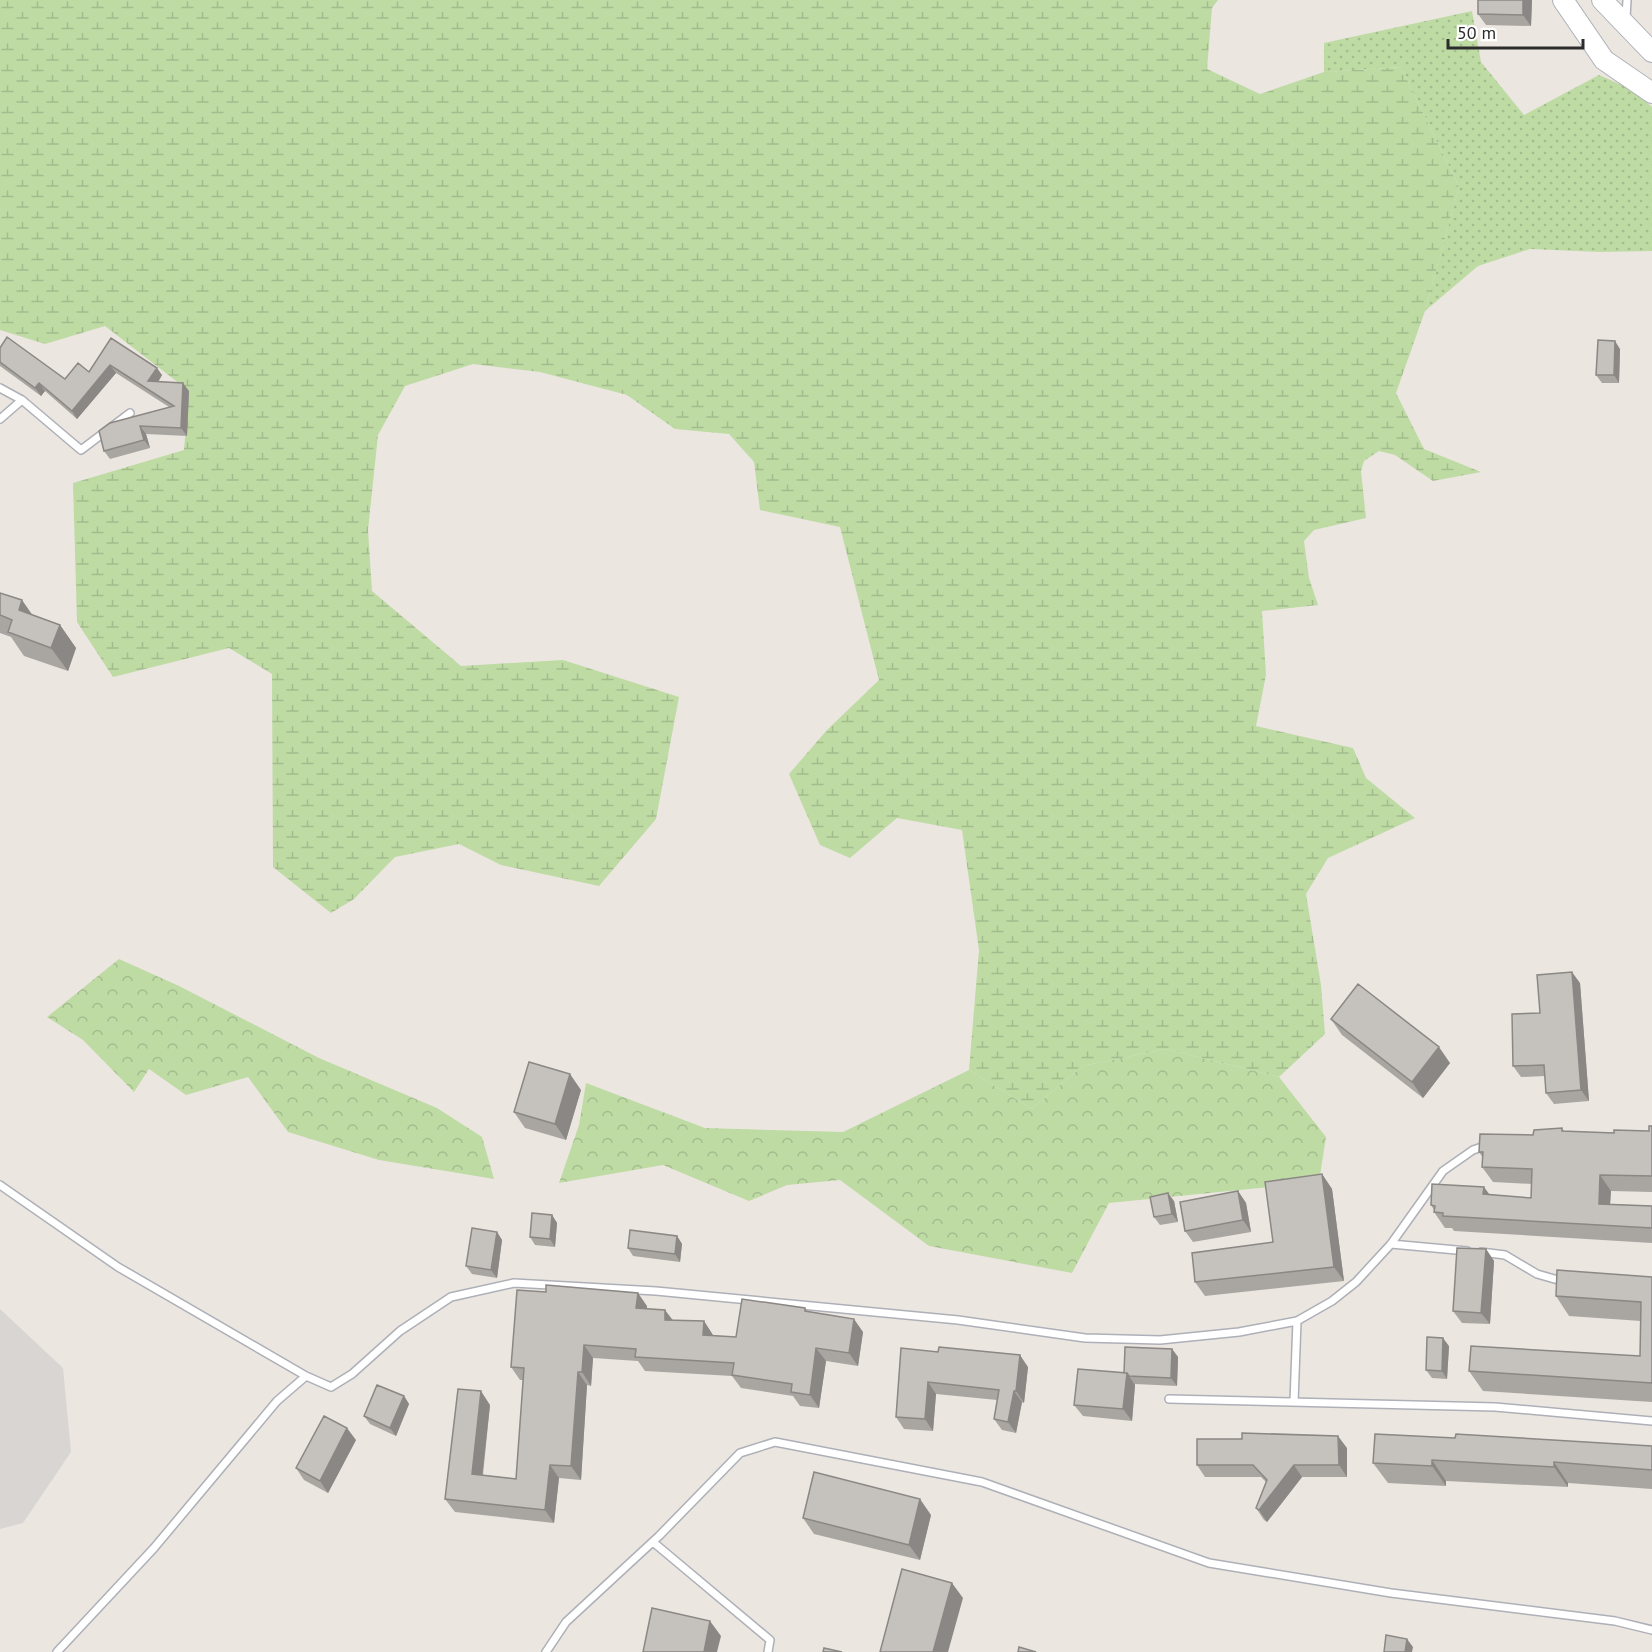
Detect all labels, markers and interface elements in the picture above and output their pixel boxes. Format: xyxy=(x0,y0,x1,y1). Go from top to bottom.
scale bar xyxy=(1448,12,1583,50)
text: 50 m xyxy=(1457,21,1496,44)

